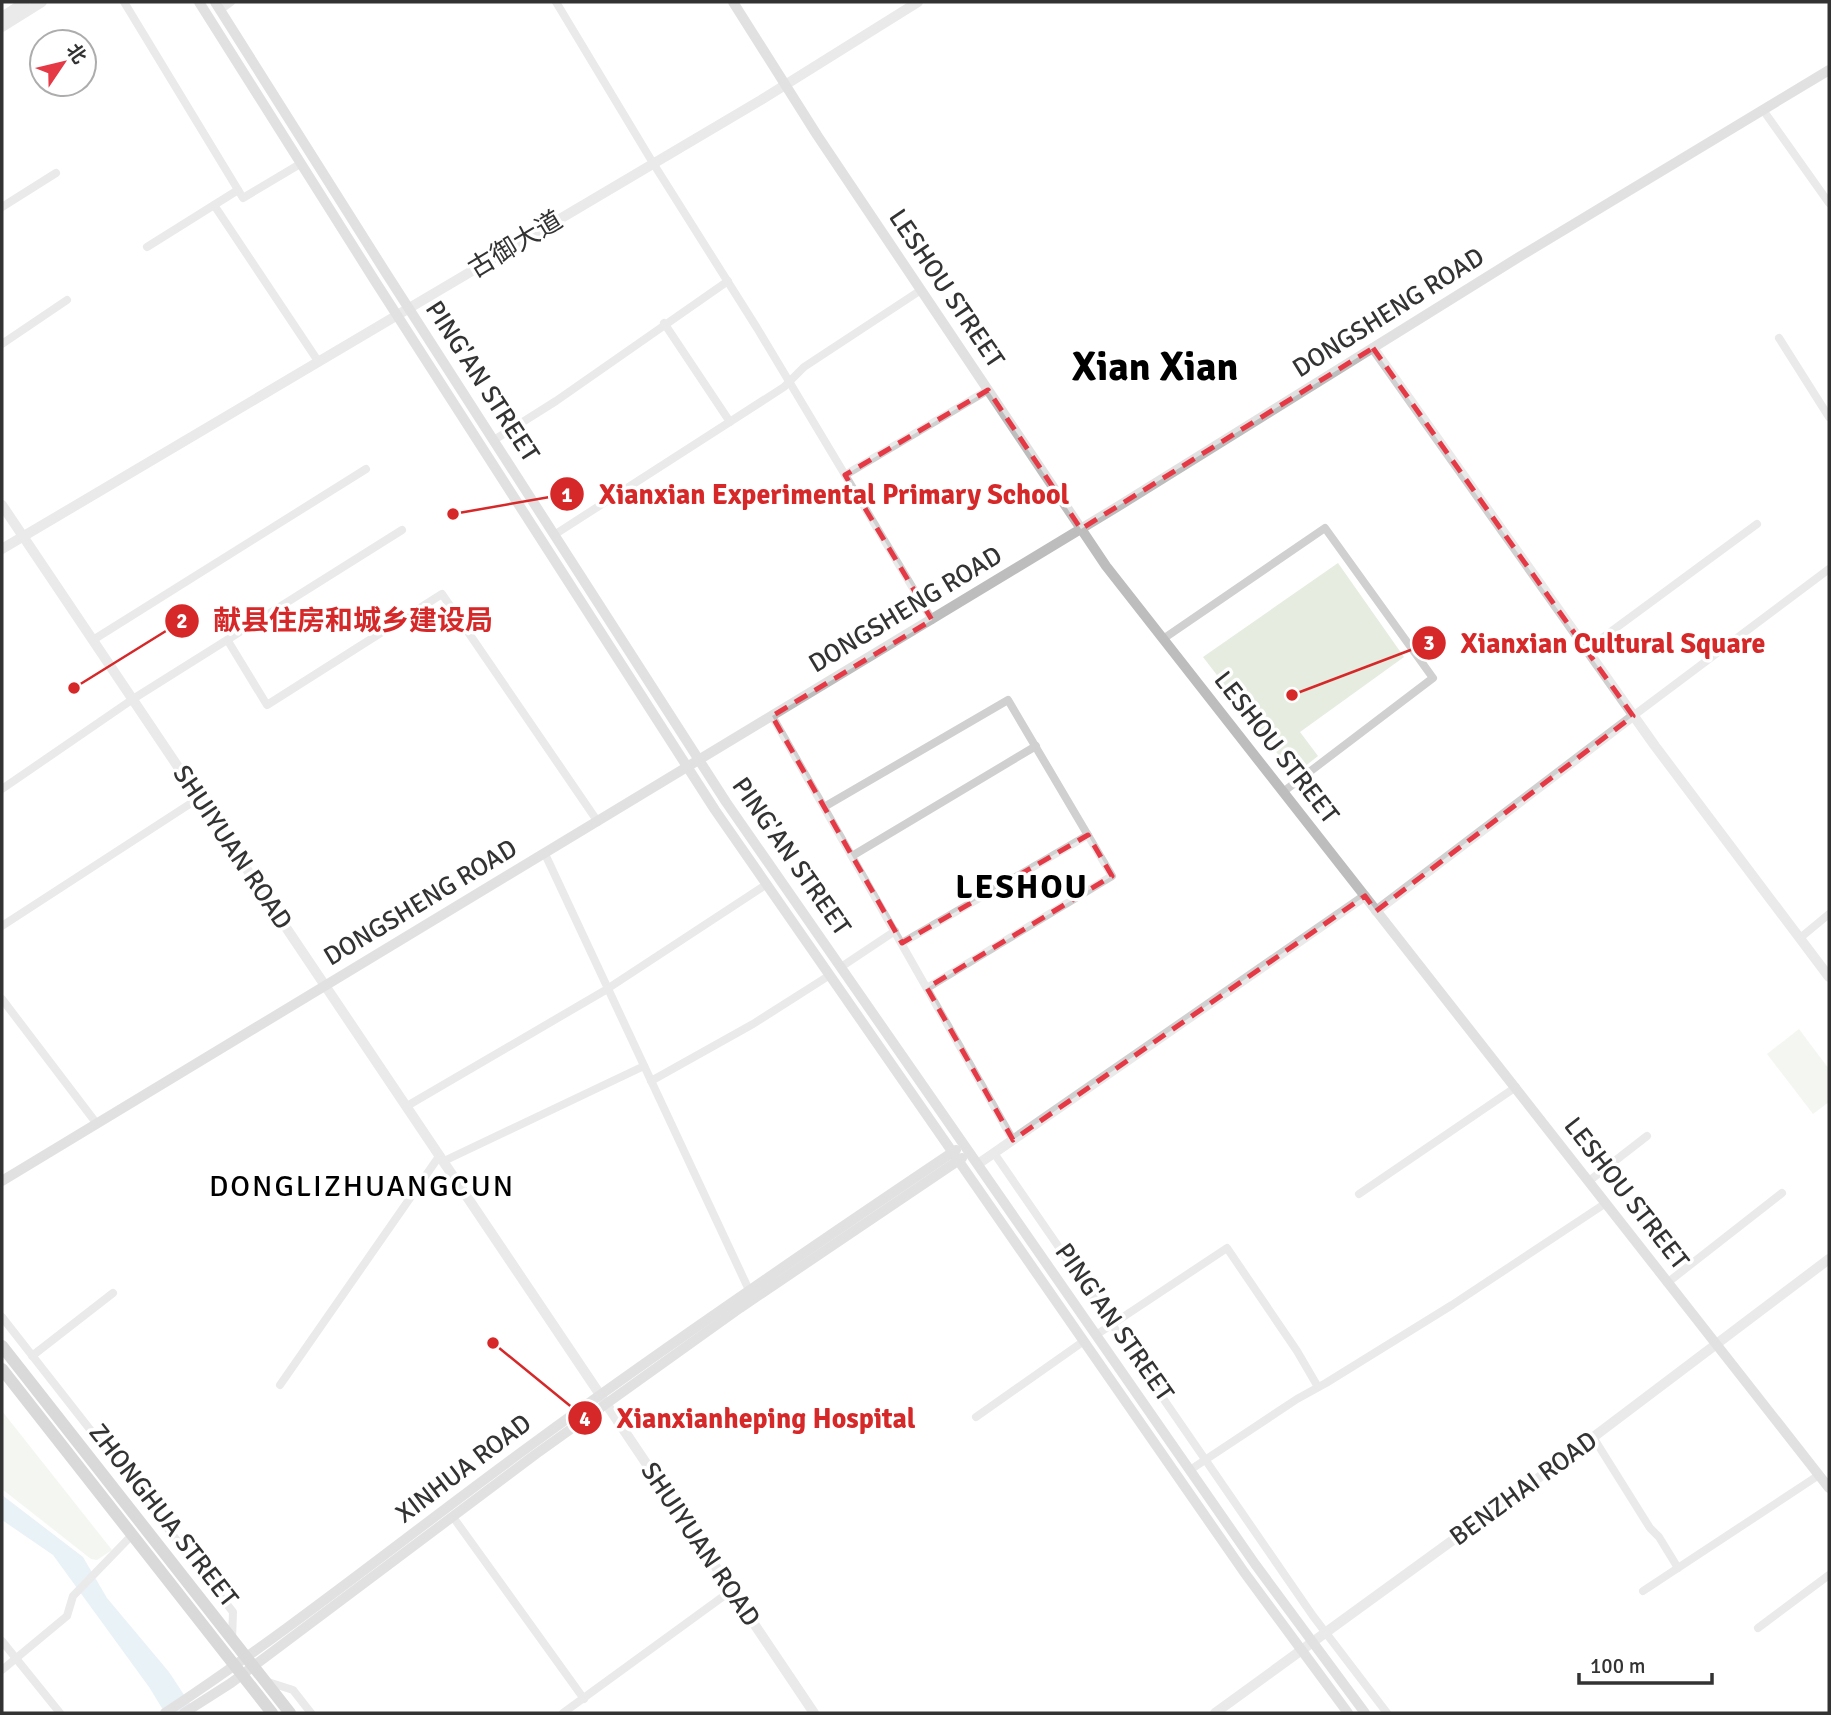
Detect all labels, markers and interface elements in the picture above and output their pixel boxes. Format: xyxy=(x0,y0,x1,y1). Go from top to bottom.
north arrow xyxy=(28,28,98,98)
text: 北 xyxy=(61,39,91,68)
street label: LESHOU STREET xyxy=(881,203,1011,374)
street label: 古御大道 xyxy=(463,204,568,285)
street label: DONGSHENG ROAD xyxy=(1287,241,1490,385)
street label: PING'AN STREET xyxy=(418,295,546,468)
district label: Xian Xian xyxy=(1072,342,1238,392)
callout: Xianxian Experimental Primary School xyxy=(550,470,1083,519)
text: Xianxian Experimental Primary School xyxy=(599,478,1070,512)
text: 1 xyxy=(561,482,573,508)
street label: DONGSHENG ROAD xyxy=(803,540,1008,680)
callout: 献县住房和城乡建设局 xyxy=(164,596,507,645)
text: 献县住房和城乡建设局 xyxy=(213,604,493,638)
text: 2 xyxy=(176,608,188,634)
callout: Xianxian Cultural Square xyxy=(1412,619,1780,668)
text: Xianxian Cultural Square xyxy=(1461,627,1765,661)
text: 3 xyxy=(1423,630,1435,656)
street label: LESHOU STREET xyxy=(1207,665,1346,830)
street label: SHUIYUAN ROAD xyxy=(165,759,299,936)
street label: PING'AN STREET xyxy=(725,771,858,942)
street label: DONGSHENG ROAD xyxy=(318,833,523,973)
district label: LESHOU xyxy=(955,867,1089,908)
street label: LESHOU STREET xyxy=(1557,1111,1696,1276)
district label: DONGLIZHUANGCUN xyxy=(209,1168,515,1205)
street label: PING'AN STREET xyxy=(1048,1237,1181,1408)
callout: Xianxianheping Hospital xyxy=(568,1394,930,1443)
text: Xianxianheping Hospital xyxy=(616,1402,916,1436)
text: 4 xyxy=(579,1406,591,1432)
street label: XINHUA ROAD xyxy=(390,1407,538,1530)
street label: ZHONGHUA STREET xyxy=(82,1417,245,1614)
street label: BENZHAI ROAD xyxy=(1444,1425,1603,1553)
street label: SHUIYUAN ROAD xyxy=(633,1456,767,1633)
scale bar xyxy=(1579,1642,1712,1686)
text: 100 m xyxy=(1590,1653,1645,1679)

